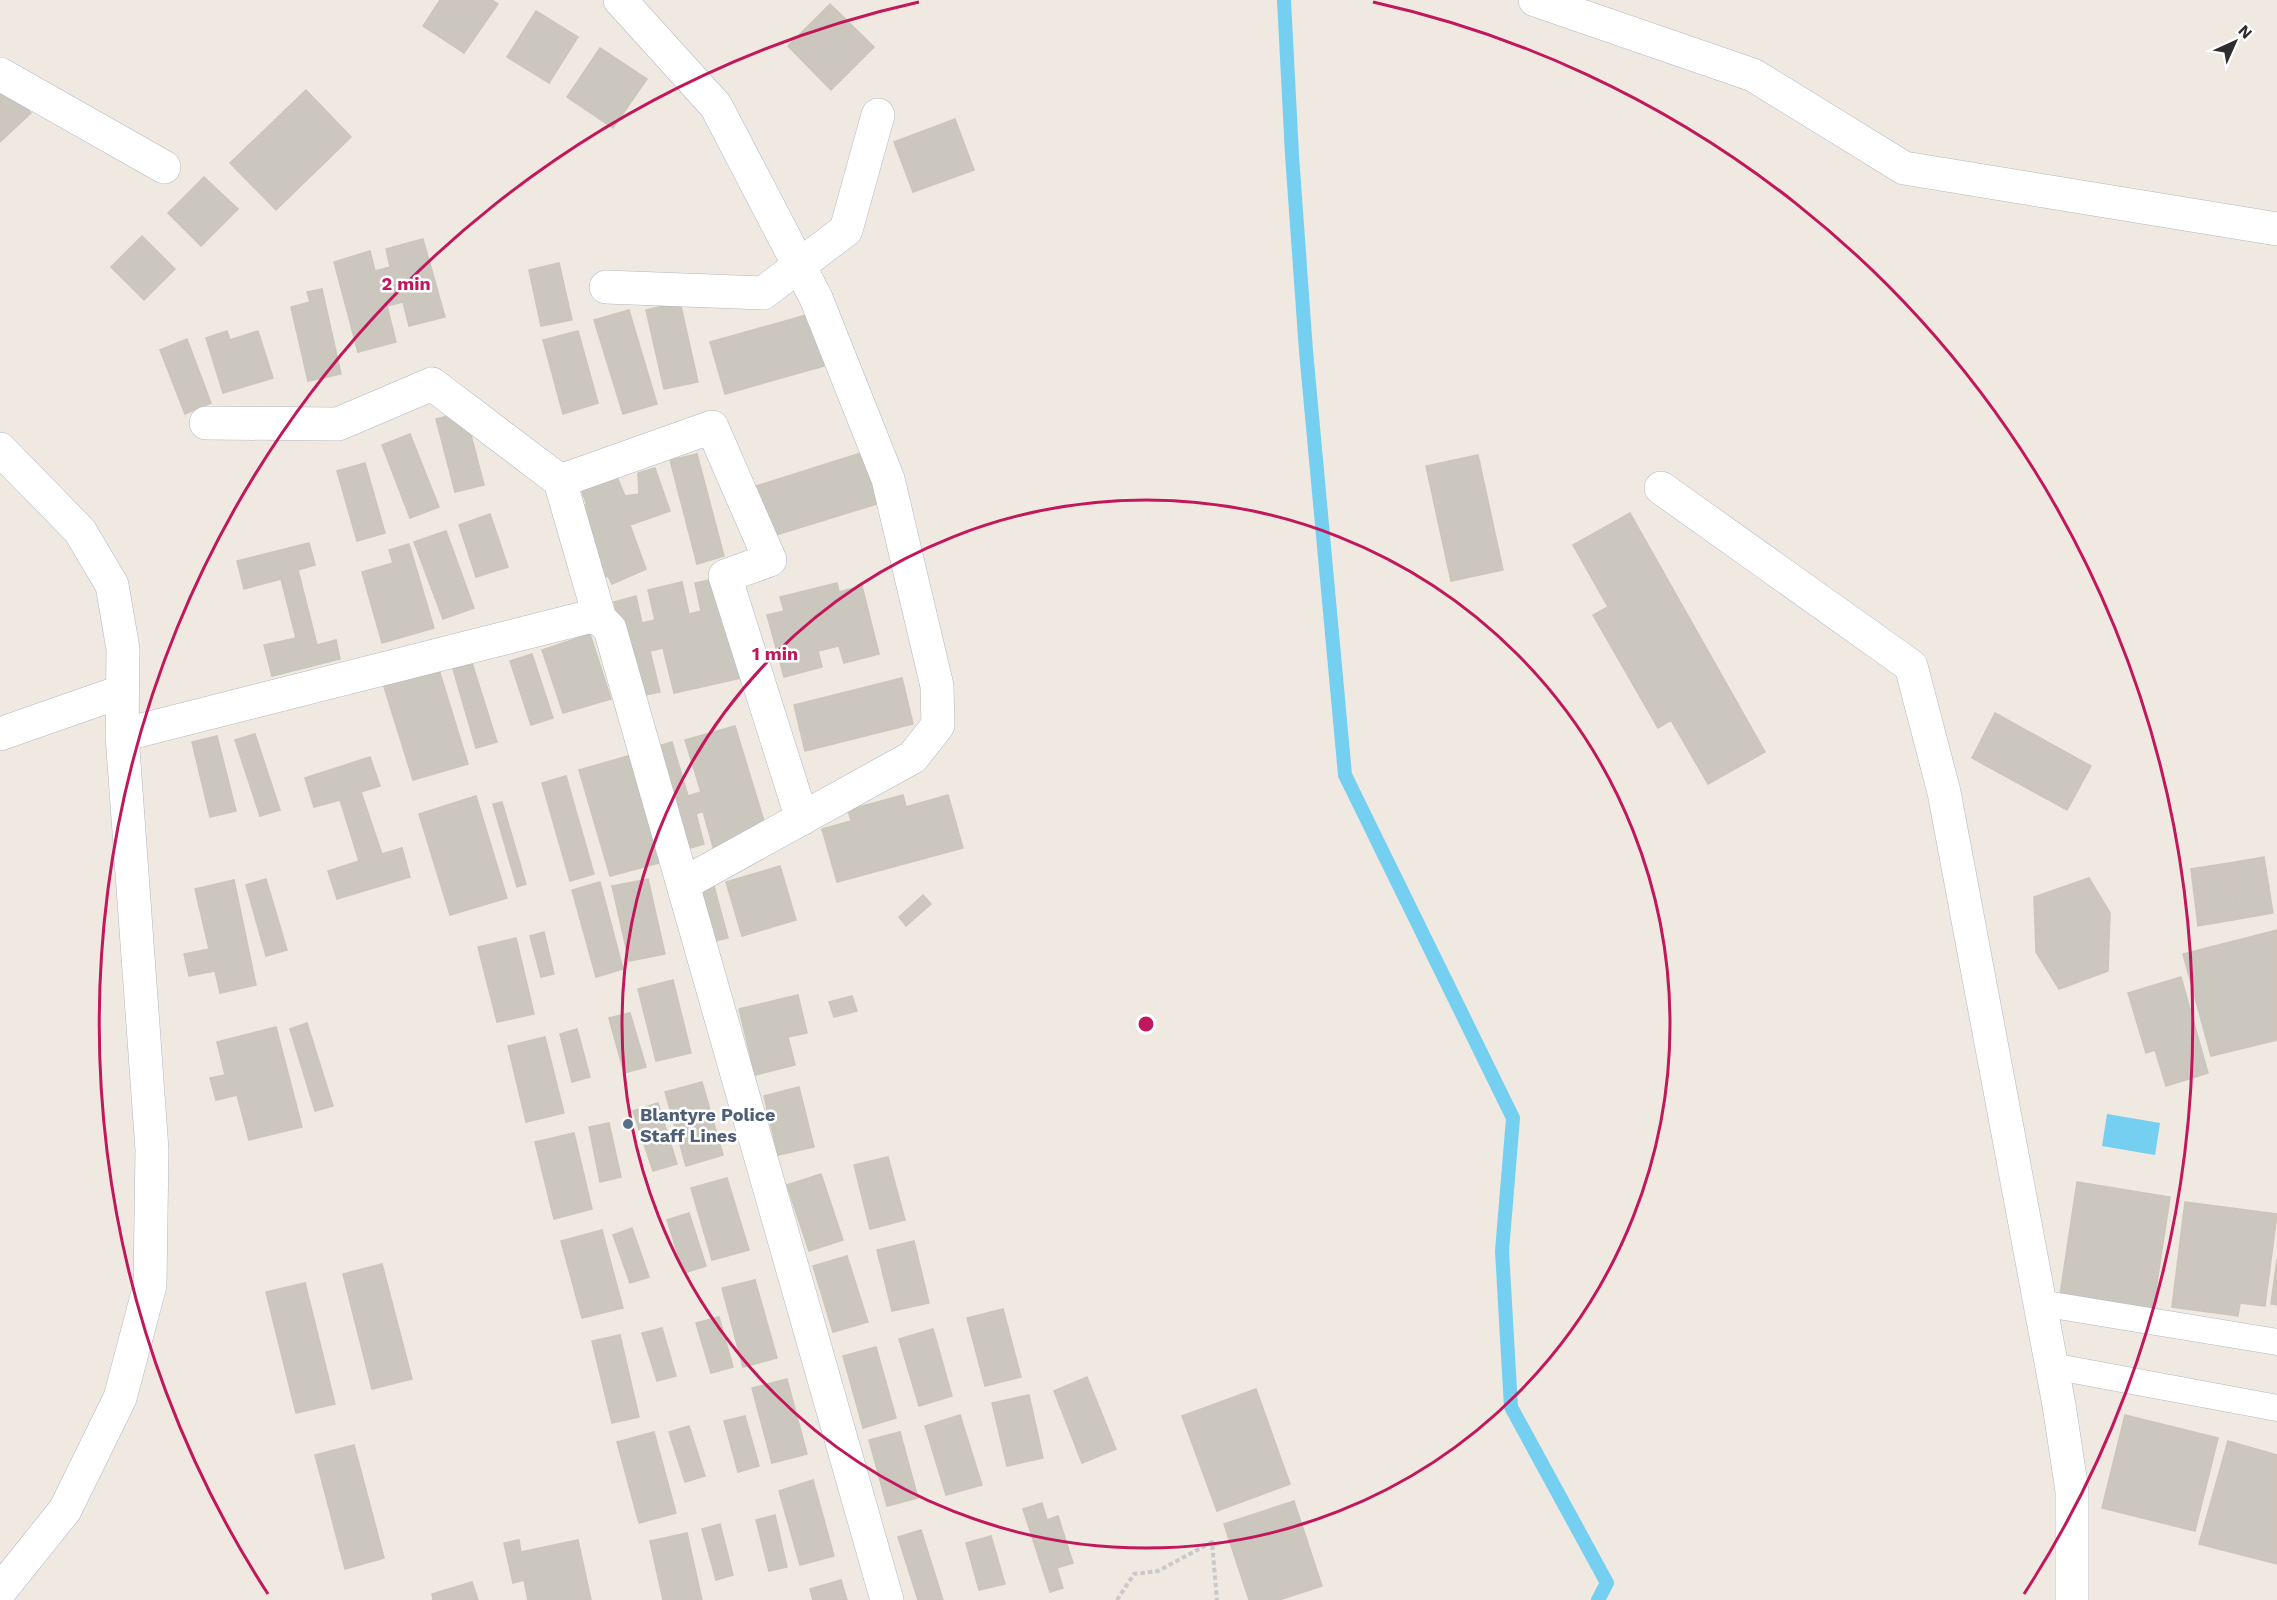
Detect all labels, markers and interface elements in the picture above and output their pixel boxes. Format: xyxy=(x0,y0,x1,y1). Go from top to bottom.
north arrow xyxy=(2205,12,2265,72)
text: N xyxy=(2234,21,2256,43)
text: 2 min xyxy=(381,273,431,294)
text: 1 min xyxy=(752,643,798,664)
centre of rings xyxy=(1136,1014,1156,1034)
place label: Blantyre Police Staff Lines xyxy=(640,1104,775,1146)
marker: Blantyre Police Staff Lines xyxy=(621,1117,635,1131)

